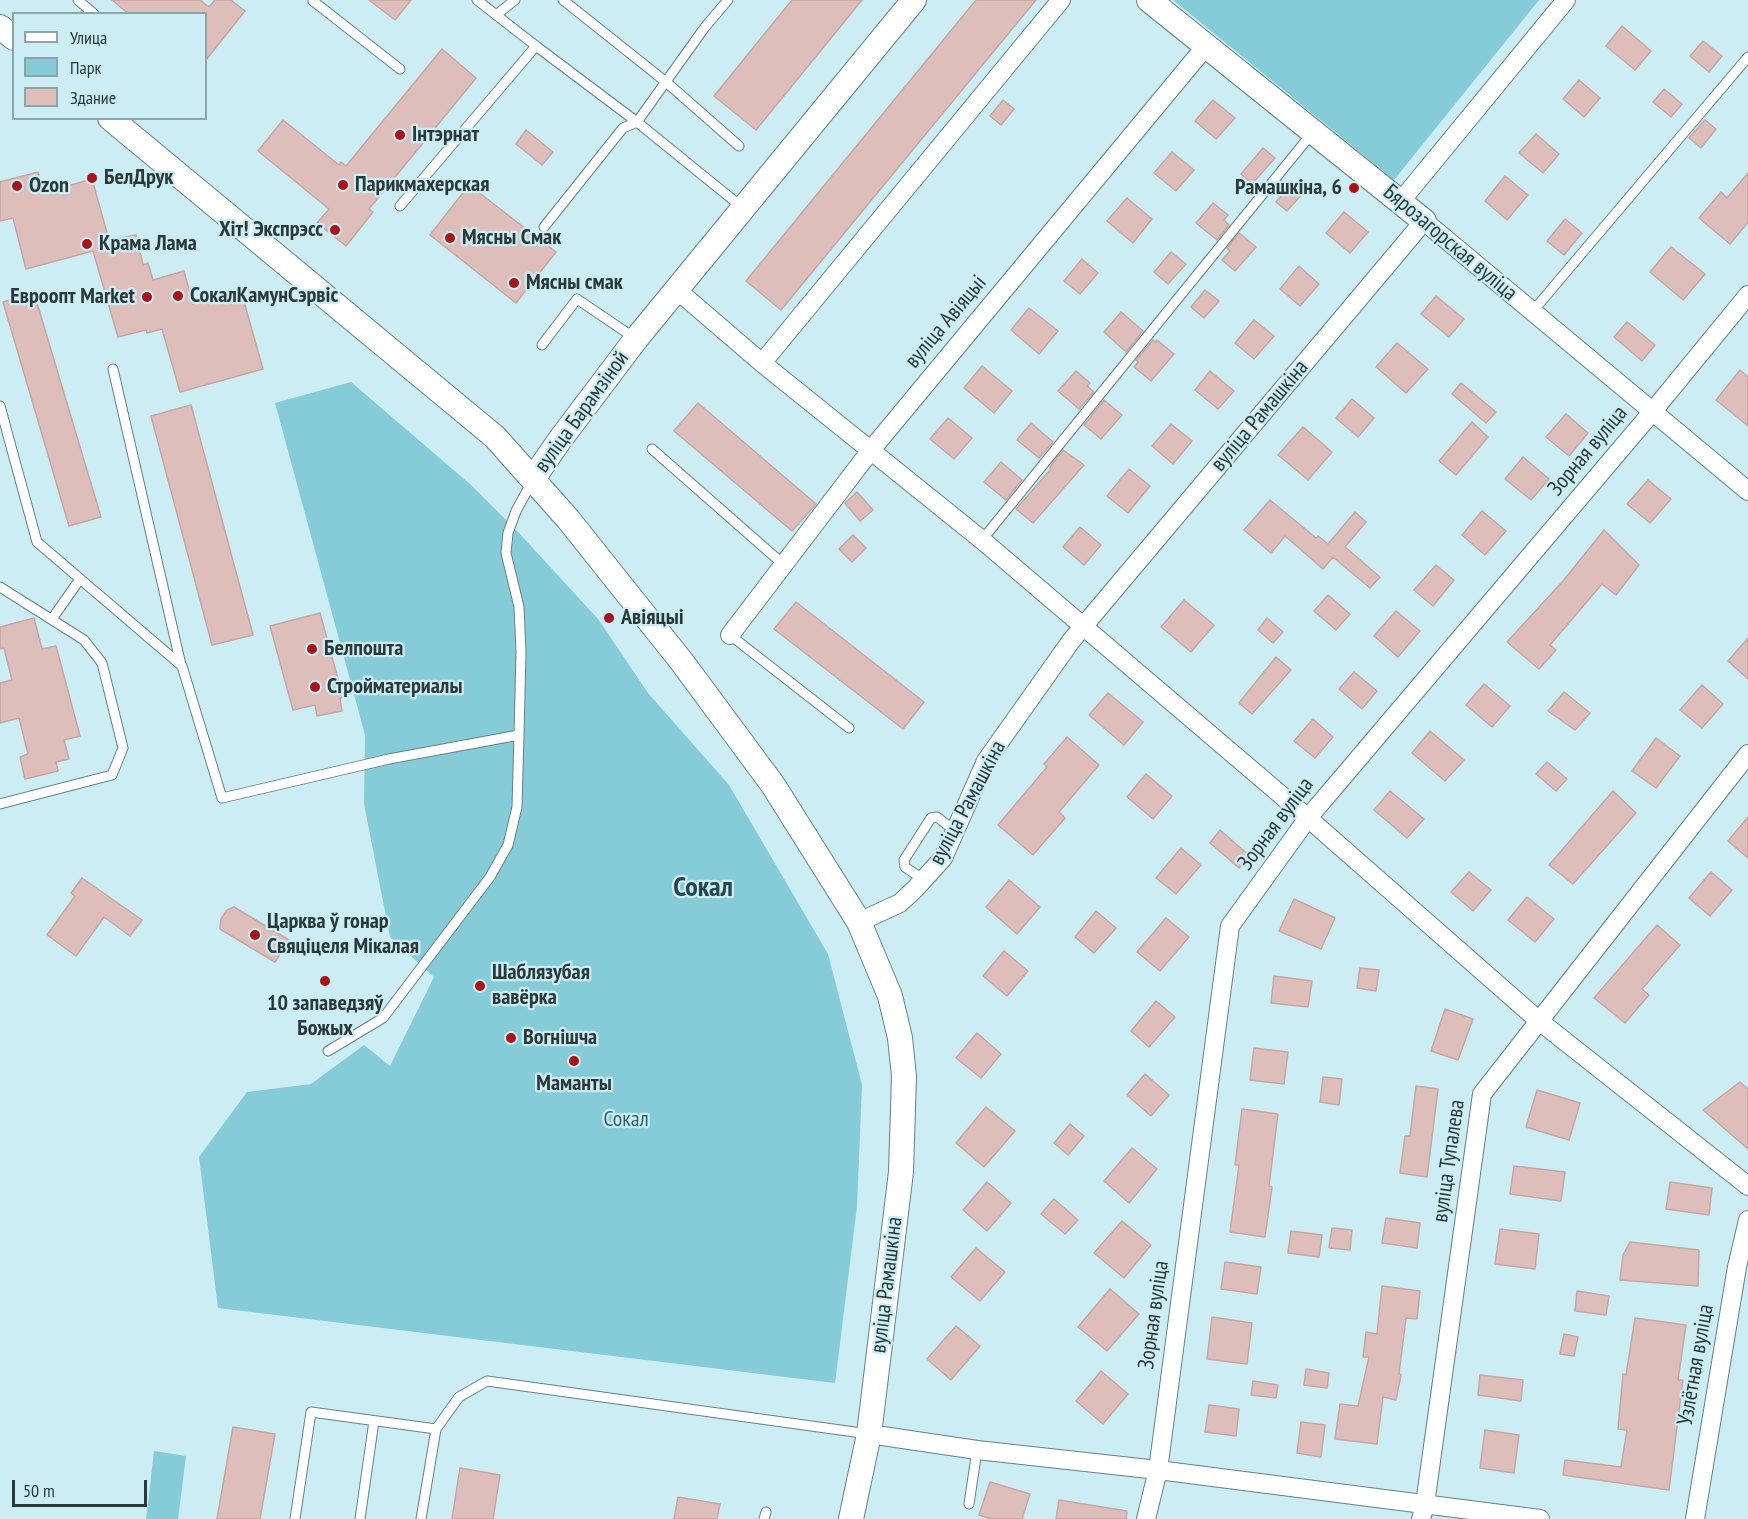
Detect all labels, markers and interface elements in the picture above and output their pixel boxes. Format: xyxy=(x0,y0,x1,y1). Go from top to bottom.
legend xyxy=(12,12,207,120)
text: Улица xyxy=(70,26,107,49)
text: Парк xyxy=(70,56,101,79)
text: Здание xyxy=(70,86,116,109)
place label: Інтэрнат xyxy=(412,122,479,148)
marker: Інтэрнат xyxy=(393,128,407,142)
place label: БелДрук xyxy=(104,165,173,191)
marker: БелДрук xyxy=(85,171,99,185)
place label: Парикмахерская xyxy=(355,172,489,198)
place label: Ozon xyxy=(29,173,69,199)
place label: Рамашкіна, 6 xyxy=(1235,175,1342,201)
marker: Парикмахерская xyxy=(336,178,350,192)
marker: Ozon xyxy=(10,179,24,193)
street label: Бярозагорская вуліца xyxy=(1378,179,1522,307)
marker: Рамашкіна, 6 xyxy=(1347,181,1361,195)
place label: Хіт! Экспрэсс xyxy=(219,217,323,243)
marker: Хіт! Экспрэсс xyxy=(328,223,342,237)
place label: Мясны Смак xyxy=(462,225,561,251)
place label: Крама Лама xyxy=(99,231,197,257)
marker: Мясны Смак xyxy=(443,231,457,245)
marker: Крама Лама xyxy=(80,237,94,251)
place label: Мясны смак xyxy=(526,270,623,296)
street label: вуліца Авіяцыі xyxy=(900,270,992,374)
marker: Мясны смак xyxy=(507,276,521,290)
place label: СокалКамунСэрвіс xyxy=(190,283,338,309)
place label: Евроопт Market xyxy=(10,284,135,310)
marker: СокалКамунСэрвіс xyxy=(171,289,185,303)
marker: Евроопт Market xyxy=(140,290,154,304)
street label: вуліца Барамзіной xyxy=(529,346,635,478)
street label: вуліца Рамашкіна xyxy=(1206,355,1314,477)
street label: Зорная вуліца xyxy=(1543,401,1633,501)
place label: Авіяцыі xyxy=(621,605,684,631)
marker: Авіяцыі xyxy=(602,611,616,625)
place label: Белпошта xyxy=(324,636,403,662)
marker: Белпошта xyxy=(305,642,319,656)
place label: Стройматериалы xyxy=(327,674,462,700)
marker: Стройматериалы xyxy=(308,680,322,694)
street label: вуліца Рамашкіна xyxy=(924,736,1012,870)
street label: Зорная вуліца xyxy=(1233,772,1319,876)
district label: Сокал xyxy=(673,871,733,905)
place label: Царква ў гонар Свяціцеля Мікалая xyxy=(267,909,419,960)
marker: Царква ў гонар Свяціцеля Мікалая xyxy=(248,928,262,942)
place label: Шаблязубая вавёрка xyxy=(492,960,590,1011)
marker: 10 запаведзяў Божых xyxy=(318,974,332,988)
marker: Шаблязубая вавёрка xyxy=(473,979,487,993)
place label: 10 запаведзяў Божых xyxy=(267,991,383,1042)
place label: Вогнішча xyxy=(523,1025,597,1051)
marker: Вогнішча xyxy=(504,1031,518,1045)
marker: Маманты xyxy=(567,1054,581,1068)
place label: Маманты xyxy=(536,1071,612,1097)
street label: вуліца Тупалева xyxy=(1427,1098,1471,1224)
park label: Сокал xyxy=(603,1107,649,1133)
street label: вуліца Рамашкіна xyxy=(866,1215,908,1355)
street label: Зорная вуліца xyxy=(1133,1259,1175,1371)
street label: Узлётная вуліца xyxy=(1672,1302,1720,1428)
scale bar xyxy=(15,1468,150,1506)
text: 50 m xyxy=(23,1479,55,1502)

